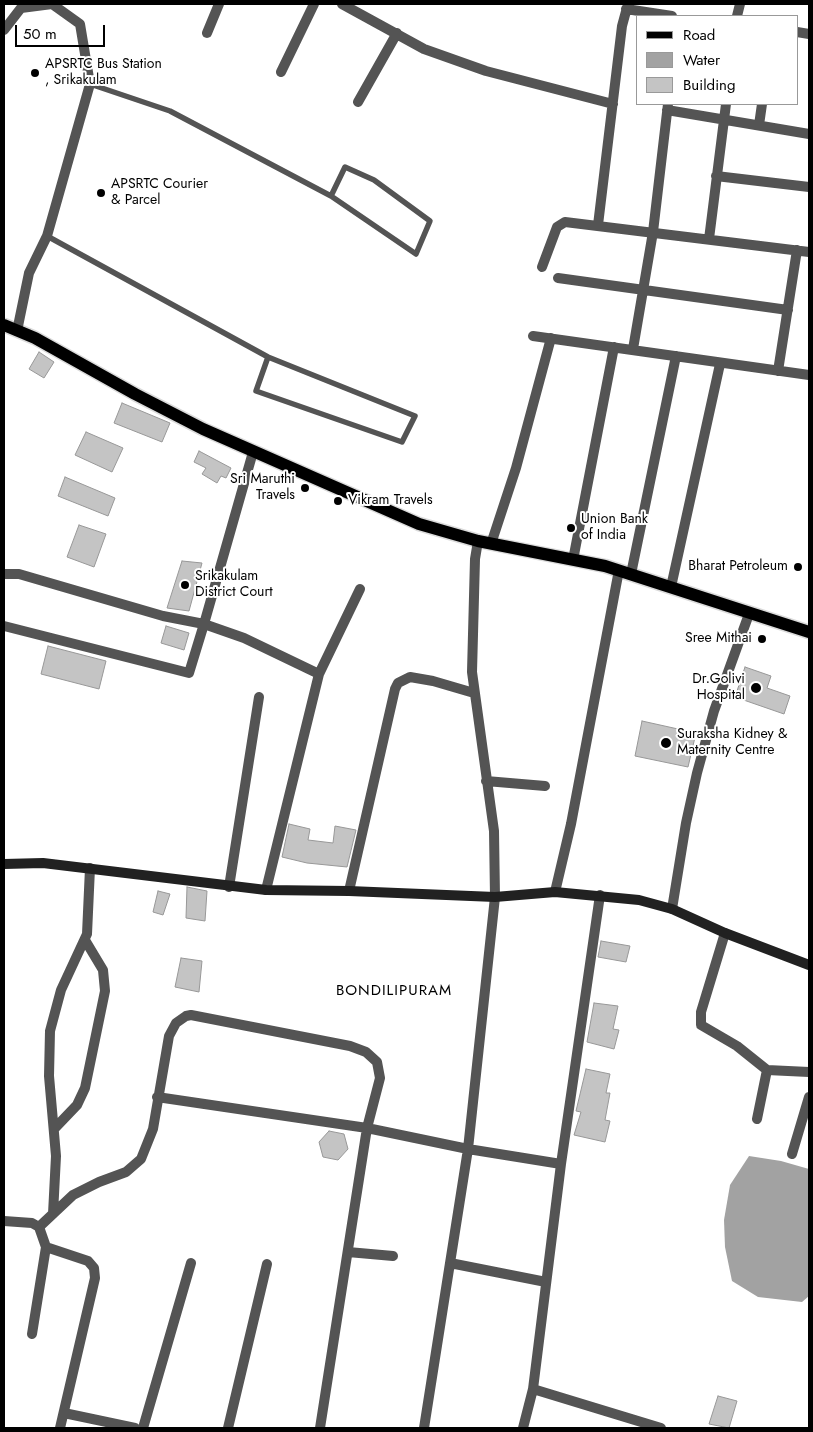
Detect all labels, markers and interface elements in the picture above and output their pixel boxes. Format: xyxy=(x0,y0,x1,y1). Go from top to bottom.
scale bar xyxy=(18,15,108,47)
legend xyxy=(636,15,798,105)
text: 50 m xyxy=(23,23,57,45)
text: Road xyxy=(683,24,715,46)
text: Water xyxy=(683,49,720,71)
place label: APSRTC Bus Station , Srikakulam xyxy=(45,57,162,90)
marker: APSRTC Bus Station , Srikakulam xyxy=(29,67,41,79)
text: Building xyxy=(683,74,735,96)
place label: APSRTC Courier & Parcel xyxy=(111,177,208,210)
marker: APSRTC Courier & Parcel xyxy=(95,187,107,199)
place label: Sri Maruthi Travels xyxy=(230,472,295,504)
marker: Sri Maruthi Travels xyxy=(299,482,311,494)
place label: Vikram Travels xyxy=(348,493,433,509)
marker: Vikram Travels xyxy=(332,495,344,507)
place label: Union Bank of India xyxy=(581,512,648,544)
marker: Union Bank of India xyxy=(565,522,577,534)
place label: Bharat Petroleum xyxy=(688,559,788,575)
marker: Bharat Petroleum xyxy=(792,561,804,573)
place label: Srikakulam District Court xyxy=(195,569,273,602)
marker: Srikakulam District Court xyxy=(179,579,191,591)
place label: Sree Mithai xyxy=(685,631,752,647)
marker: Sree Mithai xyxy=(756,633,768,645)
place label: Dr.Golivi Hospital xyxy=(692,672,745,704)
marker: Dr.Golivi Hospital xyxy=(749,681,763,695)
place label: Suraksha Kidney & Maternity Centre xyxy=(677,727,787,760)
marker: Suraksha Kidney & Maternity Centre xyxy=(659,736,673,750)
district label: BONDILIPURAM xyxy=(334,982,454,1000)

